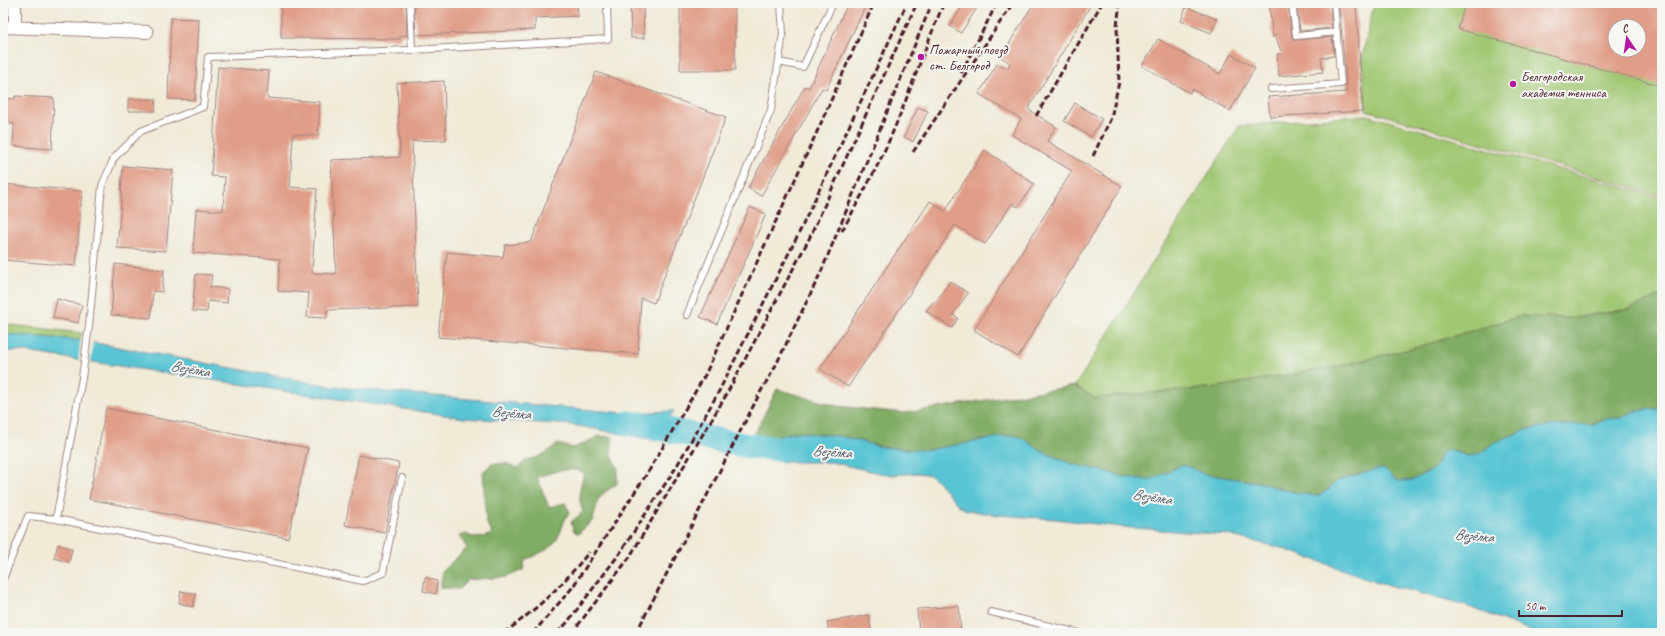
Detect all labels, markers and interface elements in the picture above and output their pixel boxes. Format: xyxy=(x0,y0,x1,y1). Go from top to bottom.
north arrow xyxy=(1607,18,1647,58)
text: С xyxy=(1621,20,1631,36)
place label: Пожарный поезд ст. Белгород xyxy=(929,41,1008,74)
marker: Пожарный поезд ст. Белгород xyxy=(916,52,926,62)
place label: Белгородская академия тенниса xyxy=(1521,68,1607,101)
marker: Белгородская академия тенниса xyxy=(1508,79,1518,89)
water label: Везёлка xyxy=(169,356,212,382)
water label: Везёлка xyxy=(491,402,533,424)
water label: Везёлка xyxy=(812,441,853,463)
water label: Везёлка xyxy=(1131,485,1174,510)
water label: Везёлка xyxy=(1454,525,1496,547)
scale bar xyxy=(1519,592,1622,618)
text: 50 m xyxy=(1525,598,1547,614)

